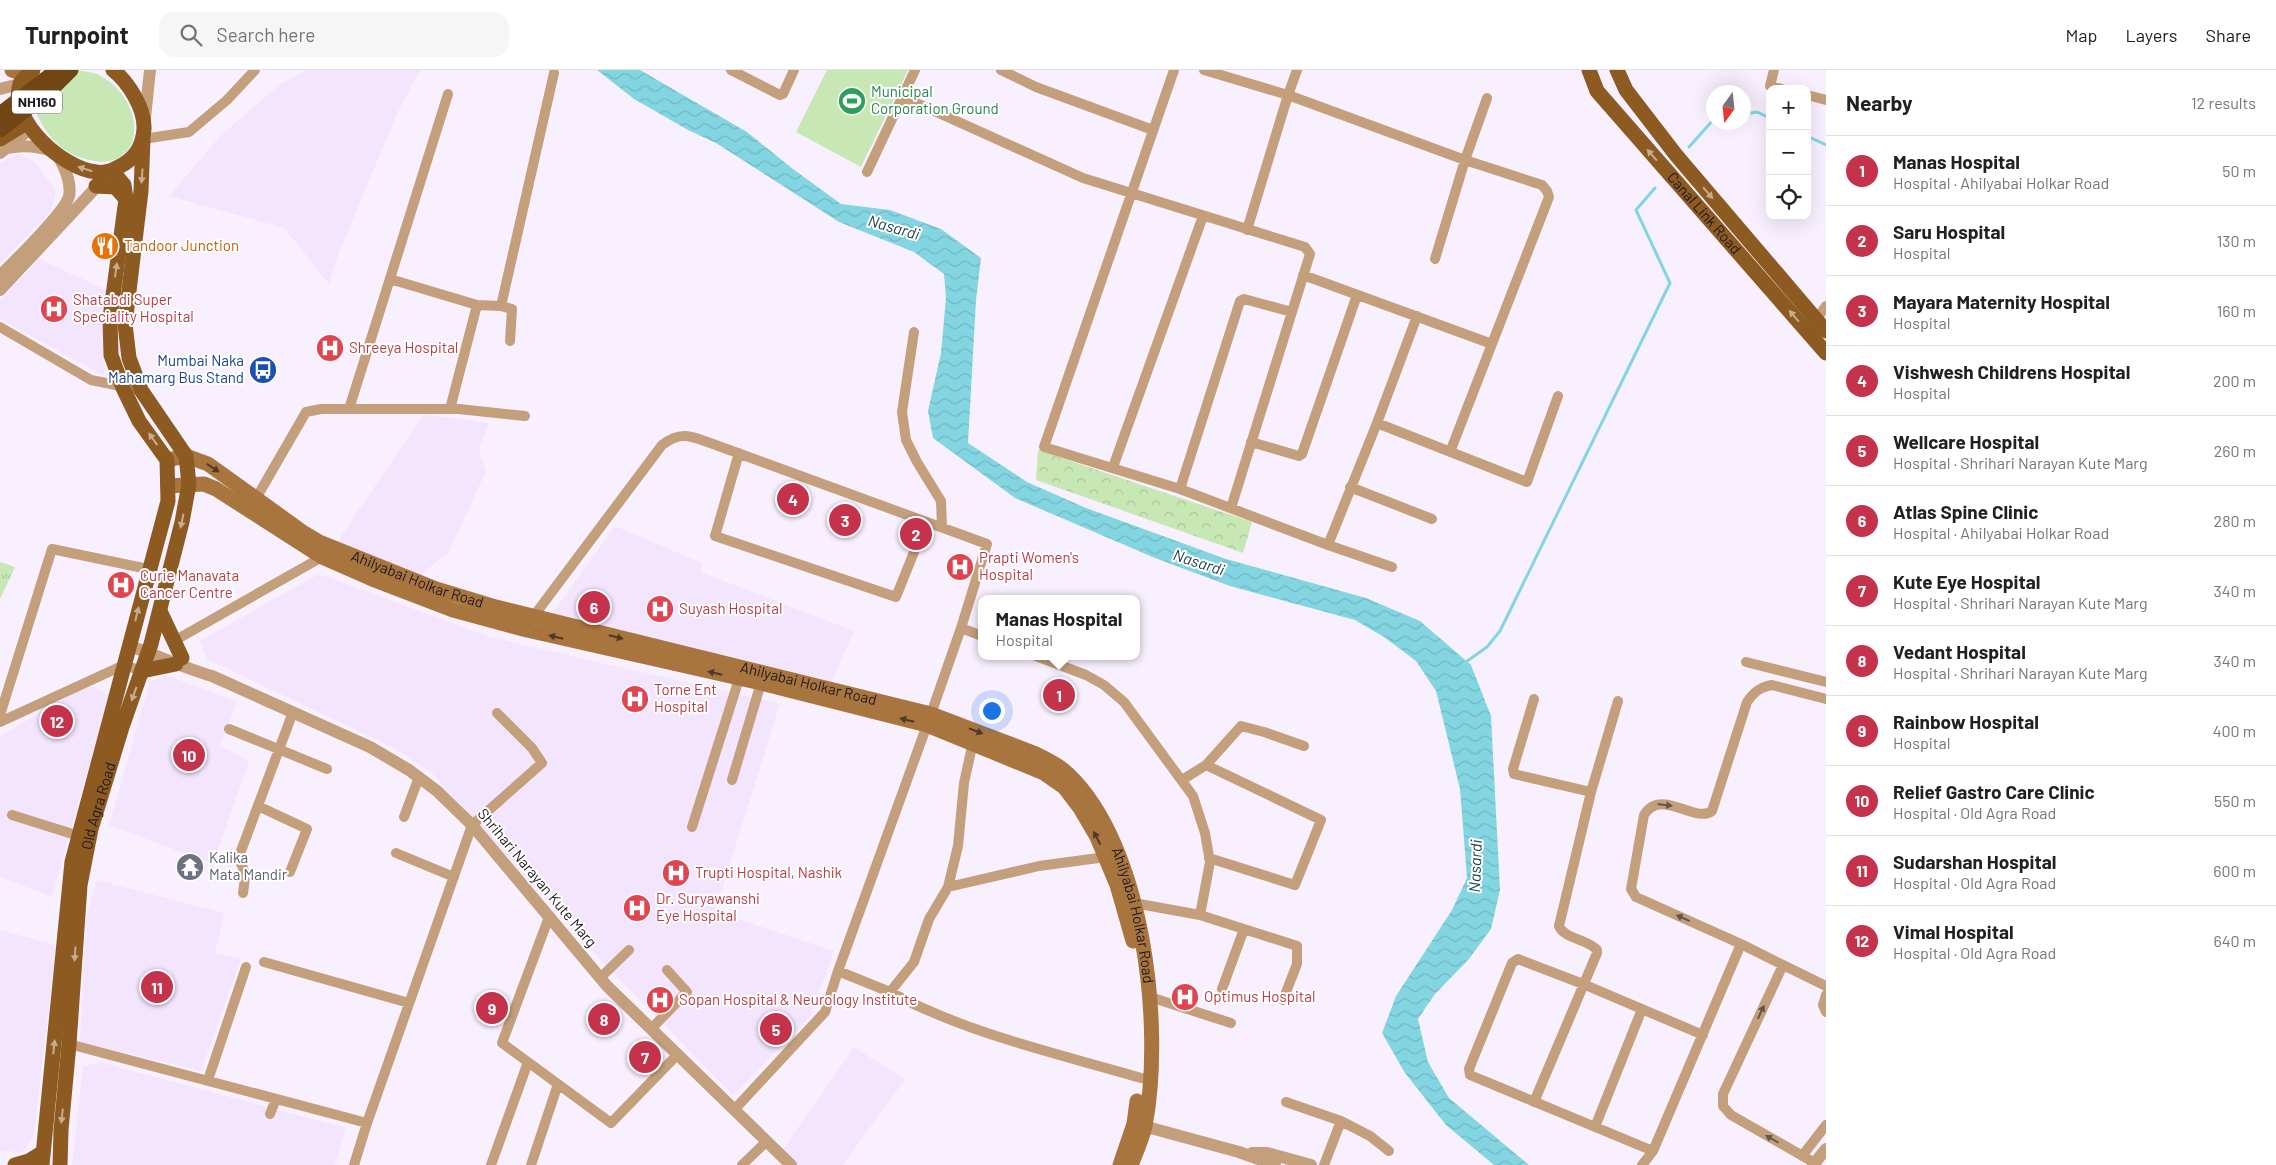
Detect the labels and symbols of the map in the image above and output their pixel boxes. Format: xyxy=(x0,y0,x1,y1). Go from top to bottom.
place label: Municipal Corporation Ground xyxy=(871,82,999,117)
north arrow xyxy=(1706,85,1751,130)
sports icon: Municipal Corporation Ground xyxy=(837,86,867,116)
road number: NH160 xyxy=(12,91,62,114)
one-way arrow xyxy=(1647,148,1658,161)
one-way arrow xyxy=(77,165,92,172)
street label: Canal Link Road xyxy=(1664,168,1745,257)
one-way arrow xyxy=(138,169,146,185)
one-way arrow xyxy=(1702,187,1713,199)
water label: Nasardi xyxy=(866,210,922,243)
restaurant icon: Tandoor Junction xyxy=(90,231,120,261)
place label: Tandoor Junction xyxy=(124,236,239,254)
one-way arrow xyxy=(113,262,121,278)
place label: Shatabdi Super Speciality Hospital xyxy=(73,290,194,325)
hospital icon: Shatabdi Super Speciality Hospital xyxy=(39,294,69,324)
one-way arrow xyxy=(1788,311,1800,323)
hospital icon: Shreeya Hospital xyxy=(315,333,345,363)
place label: Shreeya Hospital xyxy=(349,338,458,356)
place label: Mumbai Naka Mahamarg Bus Stand xyxy=(108,351,244,386)
bus stop icon: Mumbai Naka Mahamarg Bus Stand xyxy=(248,355,278,385)
one-way arrow xyxy=(148,433,158,446)
one-way arrow xyxy=(206,463,219,473)
pin: 4 xyxy=(777,480,809,518)
pin: 3 xyxy=(829,501,861,539)
one-way arrow xyxy=(178,513,186,529)
pin: 2 xyxy=(900,515,932,553)
water label: Nasardi xyxy=(1171,544,1227,579)
street label: Ahilyabai Holkar Road xyxy=(349,546,486,611)
place label: Prapti Women's Hospital xyxy=(979,548,1079,583)
hospital icon: Prapti Women's Hospital xyxy=(945,552,975,582)
place label: Curie Manavata Cancer Centre xyxy=(140,566,239,601)
hospital icon: Curie Manavata Cancer Centre xyxy=(106,570,136,600)
pin: 6 xyxy=(578,588,610,626)
hospital icon: Suyash Hospital xyxy=(645,594,675,624)
place label: Suyash Hospital xyxy=(679,599,782,617)
one-way arrow xyxy=(133,606,141,621)
one-way arrow xyxy=(549,633,564,641)
one-way arrow xyxy=(609,633,624,641)
street label: Ahilyabai Holkar Road xyxy=(739,657,879,708)
one-way arrow xyxy=(707,669,722,677)
pin: 1 xyxy=(1043,676,1075,714)
place label: Torne Ent Hospital xyxy=(654,680,717,715)
hospital icon: Torne Ent Hospital xyxy=(620,684,650,714)
one-way arrow xyxy=(130,687,138,702)
your location xyxy=(979,698,1005,724)
pin: 12 xyxy=(41,702,73,740)
one-way arrow xyxy=(899,716,914,724)
one-way arrow xyxy=(969,728,984,735)
pin: 10 xyxy=(173,736,205,774)
street label: Old Agra Road xyxy=(77,760,119,851)
one-way arrow xyxy=(1658,801,1674,809)
street label: Shrihari Narayan Kute Marg xyxy=(474,804,601,950)
one-way arrow xyxy=(1092,831,1100,845)
water label: Nasardi xyxy=(1464,839,1485,893)
street label: Ahilyabai Holkar Road xyxy=(1108,844,1158,984)
place label: Kalika Mata Mandir xyxy=(209,848,288,883)
temple icon: Kalika Mata Mandir xyxy=(175,852,205,882)
hospital icon: Trupti Hospital, Nashik xyxy=(661,858,691,888)
place label: Trupti Hospital, Nashik xyxy=(695,863,843,881)
place label: Dr. Suryawanshi Eye Hospital xyxy=(656,889,760,924)
hospital icon: Dr. Suryawanshi Eye Hospital xyxy=(622,893,652,923)
one-way arrow xyxy=(1676,914,1690,922)
one-way arrow xyxy=(70,946,78,962)
pin: 11 xyxy=(141,968,173,1006)
hospital icon: Optimus Hospital xyxy=(1170,982,1200,1012)
hospital icon: Sopan Hospital & Neurology Institute xyxy=(645,985,675,1015)
place label: Optimus Hospital xyxy=(1204,987,1315,1005)
pin: 9 xyxy=(476,989,508,1027)
place label: Sopan Hospital & Neurology Institute xyxy=(679,990,917,1008)
pin: 8 xyxy=(588,1000,620,1038)
one-way arrow xyxy=(1757,1005,1765,1019)
pin: 5 xyxy=(760,1010,792,1048)
pin: 7 xyxy=(629,1038,661,1076)
one-way arrow xyxy=(50,1039,58,1055)
one-way arrow xyxy=(58,1108,66,1124)
one-way arrow xyxy=(1765,1135,1780,1143)

